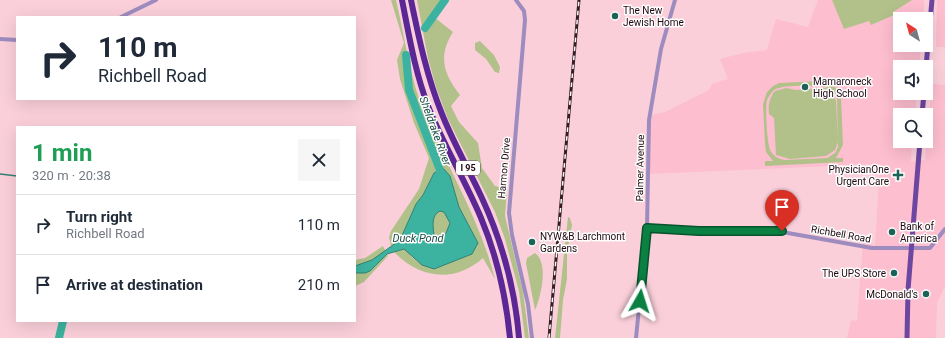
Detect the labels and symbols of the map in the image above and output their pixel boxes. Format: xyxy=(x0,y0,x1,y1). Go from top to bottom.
place label: The New Jewish Home xyxy=(623,5,684,28)
marker: The New Jewish Home xyxy=(610,11,620,21)
north arrow xyxy=(893,12,933,52)
place label: Mamaroneck High School xyxy=(813,76,872,99)
marker: Mamaroneck High School xyxy=(800,82,810,92)
water label: Sheldrake River xyxy=(416,95,454,168)
street label: Palmer Avenue xyxy=(634,135,646,201)
street label: Harmon Drive xyxy=(496,137,512,199)
road number: I 95 xyxy=(456,161,480,175)
place label: PhysicianOne Urgent Care xyxy=(829,164,889,187)
marker: PhysicianOne Urgent Care xyxy=(892,169,904,181)
pin xyxy=(765,190,799,231)
place label: Bank of America xyxy=(900,221,937,244)
street label: Richbell Road xyxy=(810,223,872,245)
marker: Bank of America xyxy=(887,227,897,237)
place label: NYW&B Larchmont Gardens xyxy=(540,231,625,254)
water label: Duck Pond xyxy=(392,232,445,245)
marker: NYW&B Larchmont Gardens xyxy=(527,237,537,247)
place label: The UPS Store xyxy=(822,268,886,279)
marker: The UPS Store xyxy=(889,268,899,278)
position arrow xyxy=(619,280,661,322)
place label: McDonald's xyxy=(866,289,918,300)
marker: McDonald's xyxy=(921,289,931,299)

